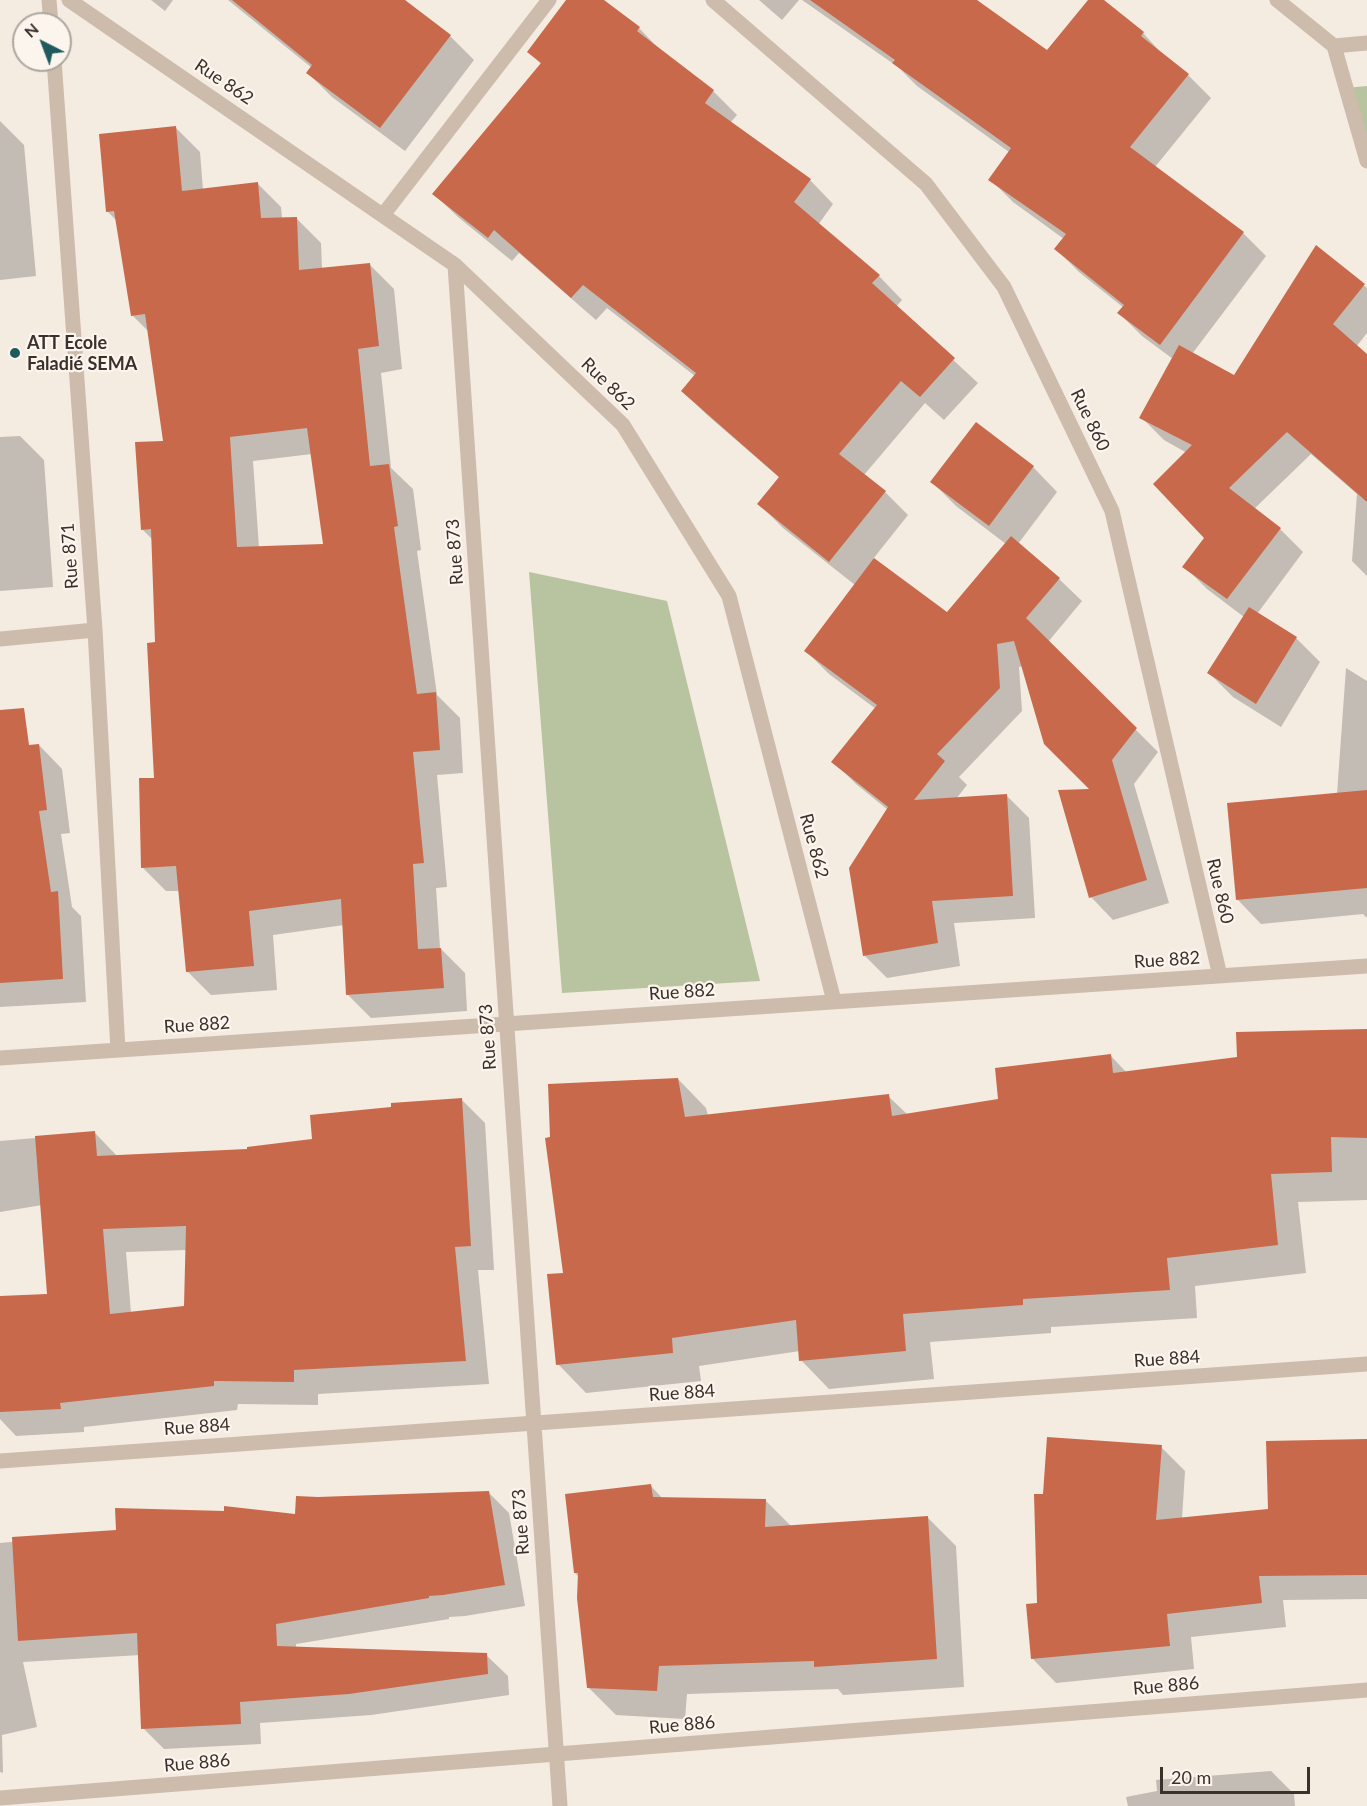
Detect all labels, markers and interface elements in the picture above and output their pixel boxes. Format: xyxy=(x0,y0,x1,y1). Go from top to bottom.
north arrow xyxy=(12,12,72,72)
text: N xyxy=(20,19,42,41)
street label: Rue 862 xyxy=(190,54,258,110)
place label: ATT Ecole Faladié SEMA xyxy=(27,332,137,374)
marker: ATT Ecole Faladié SEMA xyxy=(8,346,22,360)
street label: Rue 862 xyxy=(577,353,639,415)
street label: Rue 860 xyxy=(1066,385,1114,455)
street label: Rue 873 xyxy=(442,518,468,586)
street label: Rue 871 xyxy=(57,522,83,590)
street label: Rue 862 xyxy=(795,811,833,881)
street label: Rue 860 xyxy=(1202,856,1238,926)
street label: Rue 882 xyxy=(1133,947,1201,973)
street label: Rue 882 xyxy=(648,979,716,1005)
street label: Rue 873 xyxy=(475,1003,501,1071)
street label: Rue 882 xyxy=(163,1012,231,1038)
street label: Rue 884 xyxy=(1133,1346,1201,1372)
street label: Rue 884 xyxy=(648,1380,716,1406)
street label: Rue 884 xyxy=(163,1414,231,1440)
street label: Rue 873 xyxy=(508,1488,534,1556)
street label: Rue 886 xyxy=(1132,1672,1200,1700)
street label: Rue 886 xyxy=(648,1711,716,1739)
street label: Rue 886 xyxy=(163,1749,231,1777)
scale bar xyxy=(1163,1755,1313,1793)
text: 20 m xyxy=(1171,1766,1211,1788)

